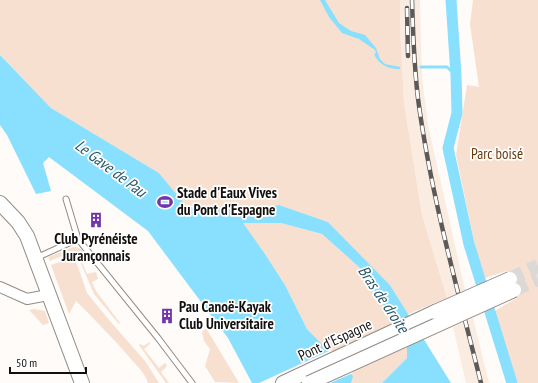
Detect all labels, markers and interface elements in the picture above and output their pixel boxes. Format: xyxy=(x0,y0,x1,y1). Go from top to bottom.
water label: Le Gave de Pau xyxy=(72,135,151,202)
park label: Parc boisé xyxy=(471,144,523,163)
place label: Stade d'Eaux Vives du Pont d'Espagne xyxy=(177,183,277,219)
sports icon: Stade d'Eaux Vives du Pont d'Espagne xyxy=(156,193,174,211)
building icon: Club Pyrénéiste Jurançonnais xyxy=(87,211,105,229)
place label: Club Pyrénéiste Jurançonnais xyxy=(54,229,138,265)
water label: Bras de droite xyxy=(354,262,414,338)
place label: Pau Canoë-Kayak Club Universitaire xyxy=(179,297,274,333)
building icon: Pau Canoë-Kayak Club Universitaire xyxy=(158,307,176,325)
street label: Pont d'Espagne xyxy=(295,314,375,365)
scale bar xyxy=(10,349,86,375)
text: 50 m xyxy=(16,355,37,370)

